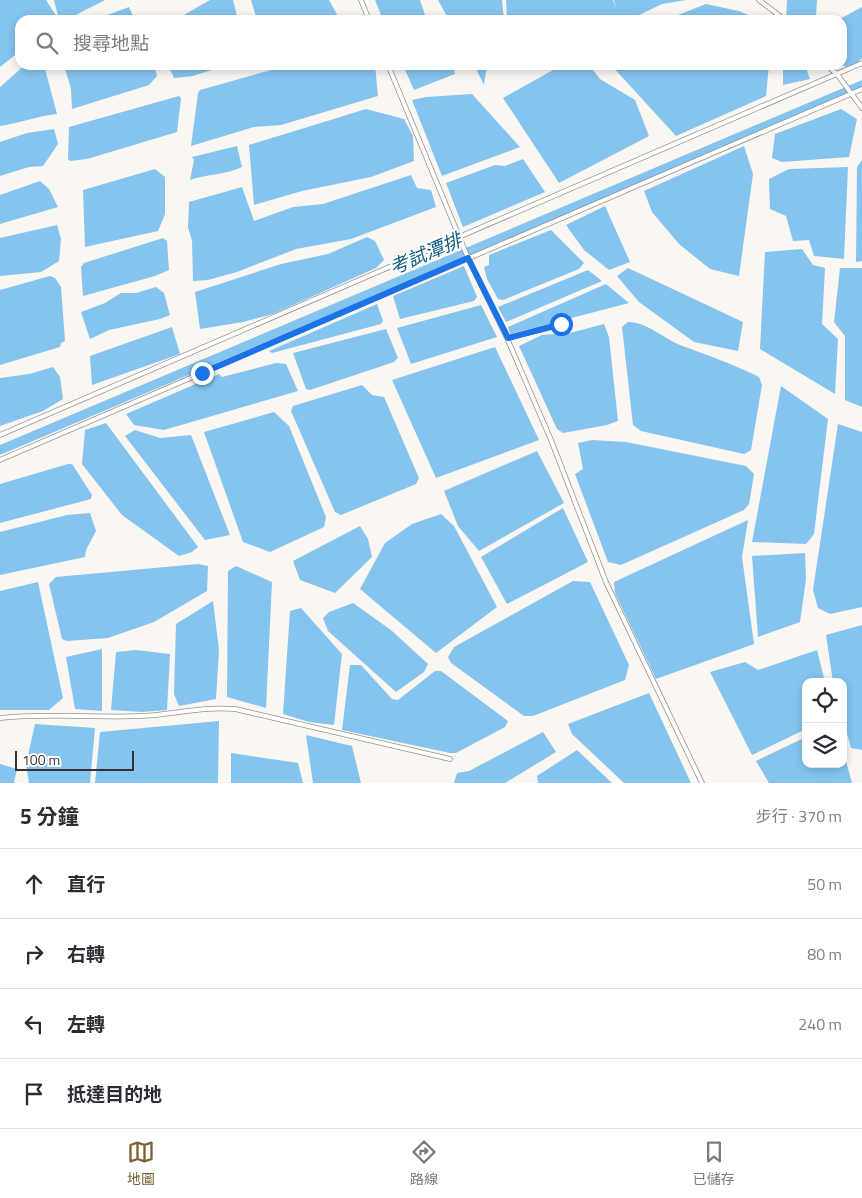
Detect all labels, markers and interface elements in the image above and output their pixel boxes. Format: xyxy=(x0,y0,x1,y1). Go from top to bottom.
search box xyxy=(15,15,847,70)
text: 搜尋地點 xyxy=(73,28,149,57)
icon: search xyxy=(33,29,61,57)
water label: 考試潭排 xyxy=(384,224,468,281)
route start xyxy=(550,313,573,336)
route end xyxy=(191,362,214,385)
map controls xyxy=(802,678,847,768)
button: locate xyxy=(802,678,847,723)
button: layers xyxy=(802,723,847,768)
scale bar xyxy=(15,748,134,771)
text: 100 m xyxy=(22,749,60,770)
text: 5 分鐘 xyxy=(20,800,78,832)
text: 步行 · 370 m xyxy=(756,804,842,828)
text: 直行 xyxy=(67,869,105,898)
icon: ahead xyxy=(20,870,48,898)
text: 50 m xyxy=(807,872,842,896)
text: 右轉 xyxy=(67,939,105,968)
icon: right xyxy=(20,940,48,968)
text: 80 m xyxy=(807,942,842,966)
text: 左轉 xyxy=(67,1009,105,1038)
icon: left xyxy=(20,1010,48,1038)
text: 240 m xyxy=(798,1012,842,1036)
text: 抵達目的地 xyxy=(67,1079,162,1108)
icon: arrive xyxy=(20,1080,48,1108)
tab: 地圖 xyxy=(127,1138,155,1189)
tab: 路線 xyxy=(410,1138,438,1189)
tab: 已儲存 xyxy=(693,1138,735,1189)

